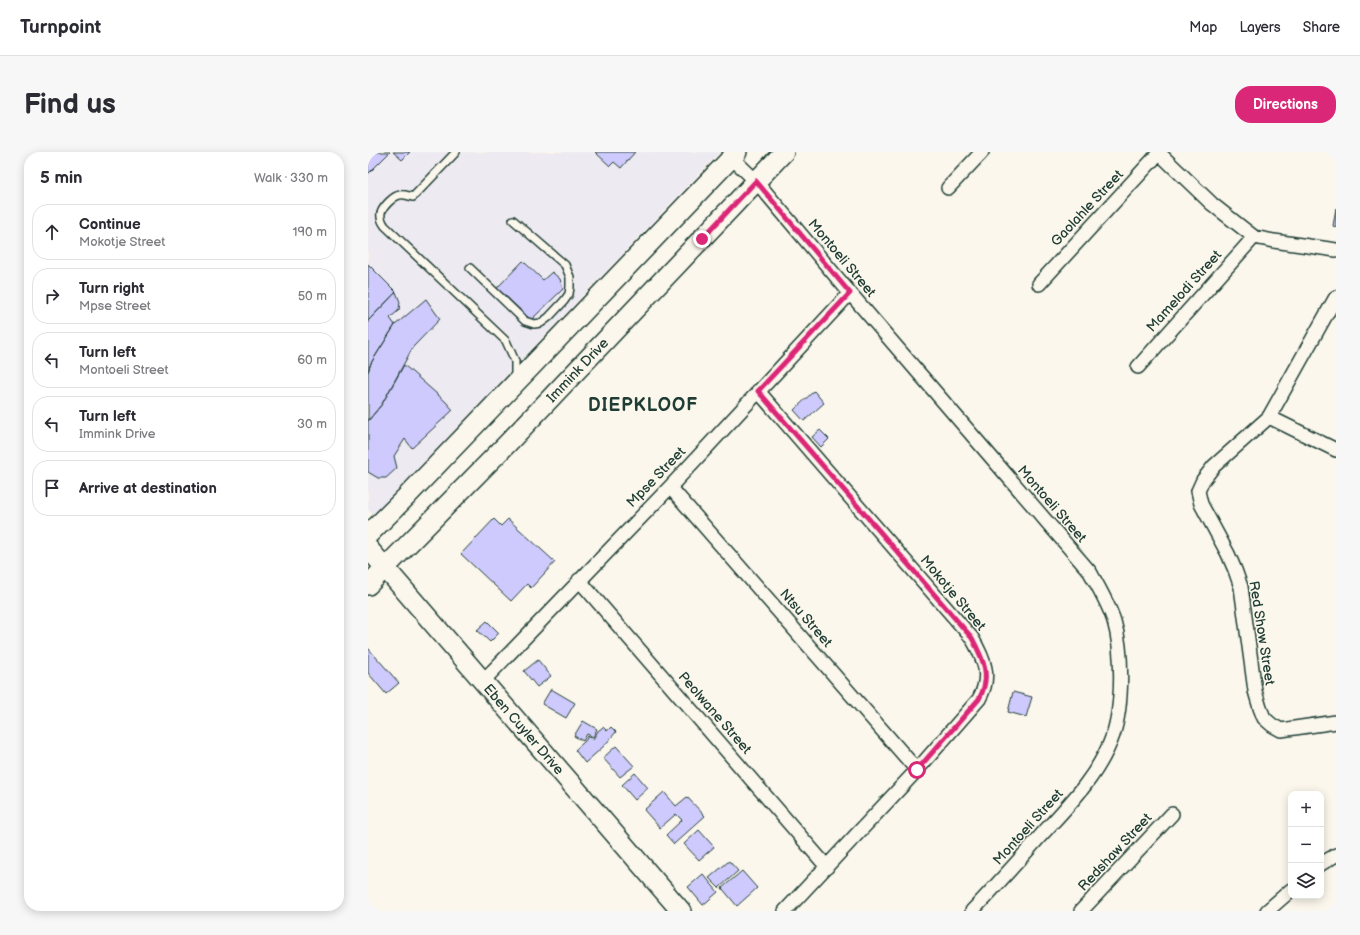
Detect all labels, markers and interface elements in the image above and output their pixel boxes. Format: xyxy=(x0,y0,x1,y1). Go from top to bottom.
text: Turnpoint xyxy=(20,16,101,39)
text: Map xyxy=(1189,19,1217,36)
text: Layers xyxy=(1239,19,1281,36)
text: Share xyxy=(1303,19,1340,36)
button: Directions xyxy=(1235,86,1336,123)
text: Find us xyxy=(24,88,116,121)
street label: Gaolahle Street xyxy=(1047,166,1127,250)
text: 5 min xyxy=(40,168,83,188)
text: Walk · 330 m xyxy=(254,170,328,186)
text: Continue xyxy=(79,215,141,234)
street label: Montoeli Street xyxy=(805,216,880,301)
icon: ahead xyxy=(41,221,63,243)
text: 190 m xyxy=(293,224,327,240)
route end xyxy=(693,230,711,248)
text: Mokotje Street xyxy=(79,234,165,250)
street label: Mamelodi Street xyxy=(1143,246,1226,335)
text: Turn right xyxy=(79,279,144,298)
icon: right xyxy=(41,285,63,307)
text: 50 m xyxy=(298,288,327,304)
text: Mpse Street xyxy=(79,298,151,314)
street label: Immink Drive xyxy=(543,334,612,406)
text: Turn left xyxy=(79,343,136,362)
icon: left xyxy=(41,349,63,371)
text: 60 m xyxy=(297,352,327,368)
text: Montoeli Street xyxy=(79,362,169,378)
district label: DIEPKLOOF xyxy=(588,395,698,416)
text: Turn left xyxy=(79,407,136,426)
icon: left xyxy=(41,413,63,435)
text: 30 m xyxy=(297,416,327,432)
text: Immink Drive xyxy=(79,426,155,442)
street label: Mpse Street xyxy=(623,443,689,511)
street label: Montoeli Street xyxy=(1014,462,1090,546)
icon: arrive xyxy=(41,477,63,499)
text: Arrive at destination xyxy=(79,479,217,498)
street label: Mokotje Street xyxy=(917,552,990,635)
street label: Red Show Street xyxy=(1245,580,1279,687)
street label: Ntsu Street xyxy=(776,585,836,651)
street label: Peolwane Street xyxy=(675,669,756,758)
street label: Eben Cuyler Drive xyxy=(480,680,568,778)
route start xyxy=(908,761,926,779)
street label: Montoeli Street xyxy=(989,785,1067,869)
map controls xyxy=(1288,791,1324,899)
button: + xyxy=(1288,791,1324,827)
street label: Redshaw Street xyxy=(1075,809,1156,894)
button: − xyxy=(1288,827,1324,863)
button: layers xyxy=(1288,863,1324,899)

